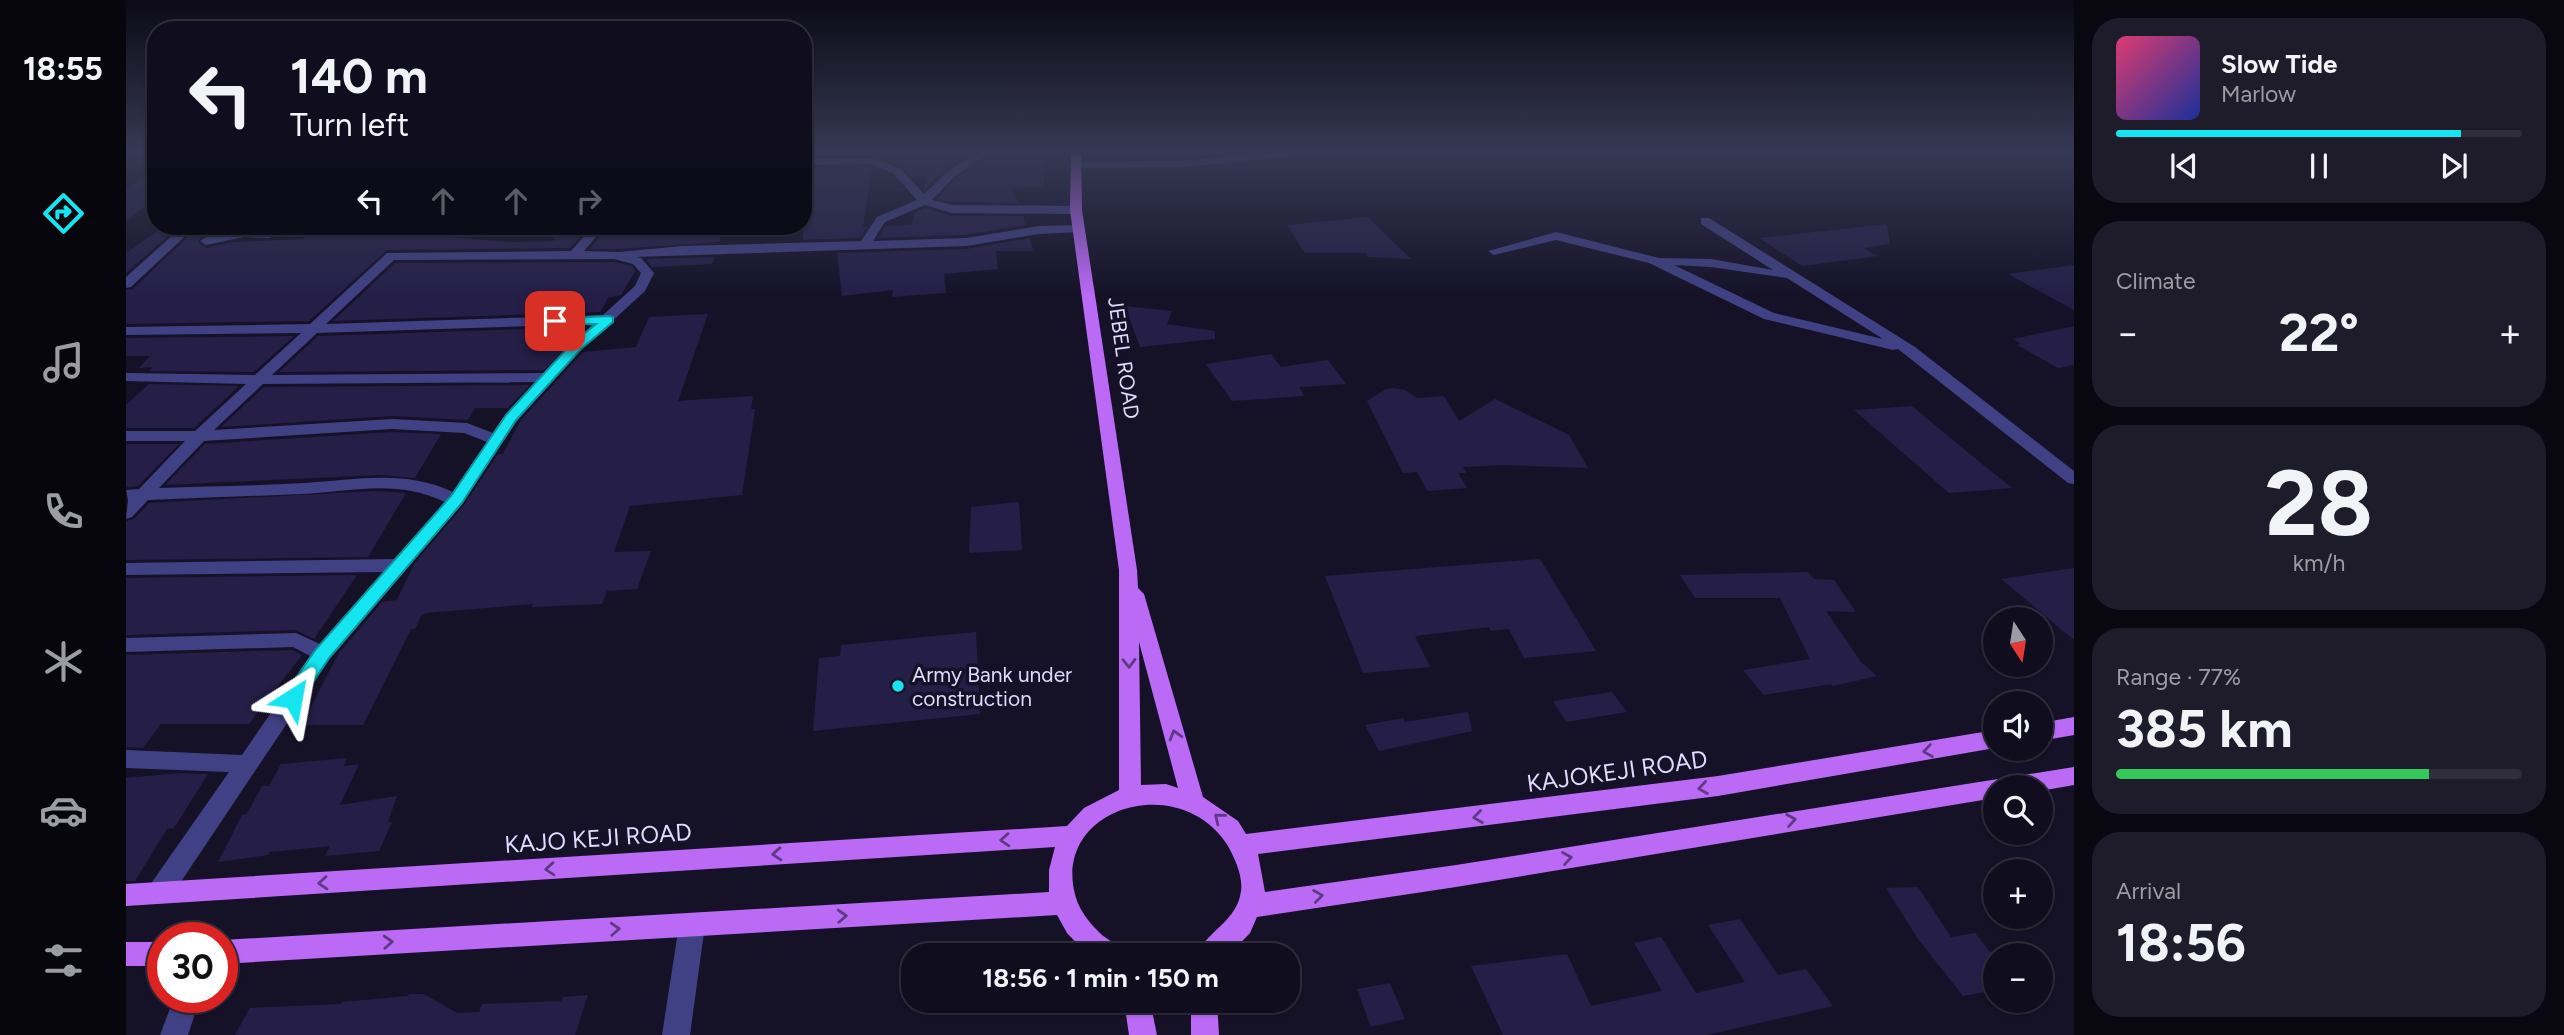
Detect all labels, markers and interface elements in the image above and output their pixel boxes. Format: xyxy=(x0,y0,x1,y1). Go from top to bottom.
text: 140 m xyxy=(290,46,428,105)
text: Slow Tide xyxy=(2221,48,2337,80)
icon: left xyxy=(175,49,266,140)
text: 18:55 xyxy=(23,50,103,88)
text: Marlow xyxy=(2221,80,2296,108)
text: Turn left xyxy=(290,106,409,144)
icon: previous xyxy=(2165,147,2203,185)
icon: pause xyxy=(2300,147,2338,185)
icon: next xyxy=(2435,147,2473,185)
icon: left xyxy=(351,182,389,220)
icon: ahead xyxy=(424,182,462,220)
icon: ahead xyxy=(497,182,535,220)
icon: right xyxy=(570,182,608,220)
icon: directions xyxy=(39,189,88,238)
text: Climate xyxy=(2116,267,2195,295)
pin xyxy=(525,291,585,351)
street label: JEBEL ROAD xyxy=(1103,295,1145,421)
icon: arrive xyxy=(536,302,574,340)
text: 22° xyxy=(2279,302,2359,364)
text: − xyxy=(2116,310,2140,356)
text: + xyxy=(2498,310,2522,356)
icon: music xyxy=(39,338,88,387)
text: 28 xyxy=(2265,449,2373,558)
icon: phone xyxy=(39,487,88,536)
text: km/h xyxy=(2293,549,2345,577)
north arrow xyxy=(1983,607,2053,677)
map controls xyxy=(1983,607,2053,1013)
icon: climate xyxy=(39,637,88,686)
one-way arrow xyxy=(1121,658,1137,669)
position arrow xyxy=(256,661,330,735)
place label: Army Bank under construction xyxy=(912,662,1072,711)
text: Range · 77% xyxy=(2116,663,2241,691)
marker: Army Bank under construction xyxy=(890,678,906,694)
button: sound xyxy=(1983,691,2053,761)
text: 385 km xyxy=(2116,698,2293,760)
one-way arrow xyxy=(1168,730,1183,742)
one-way arrow xyxy=(1922,743,1934,758)
street label: KAJOKEJI ROAD xyxy=(1525,744,1709,798)
button: search xyxy=(1983,775,2053,845)
one-way arrow xyxy=(1697,780,1709,795)
icon: car xyxy=(39,786,88,835)
one-way arrow xyxy=(1472,810,1484,825)
one-way arrow xyxy=(1215,813,1227,826)
one-way arrow xyxy=(1785,813,1797,828)
street label: KAJO KEJI ROAD xyxy=(503,817,693,859)
one-way arrow xyxy=(999,832,1010,847)
one-way arrow xyxy=(772,847,783,862)
one-way arrow xyxy=(1561,851,1573,866)
button: + xyxy=(1983,859,2053,929)
one-way arrow xyxy=(545,861,556,876)
one-way arrow xyxy=(318,875,329,890)
text: Arrival xyxy=(2116,877,2181,905)
one-way arrow xyxy=(1312,889,1324,904)
one-way arrow xyxy=(837,909,848,924)
text: 18:56 xyxy=(2116,912,2246,974)
speed limit sign: 30 xyxy=(147,922,238,1013)
one-way arrow xyxy=(610,922,621,937)
one-way arrow xyxy=(383,935,394,950)
icon: filters xyxy=(39,936,88,985)
button: − xyxy=(1983,943,2053,1013)
text: 18:56 · 1 min · 150 m xyxy=(982,962,1219,994)

